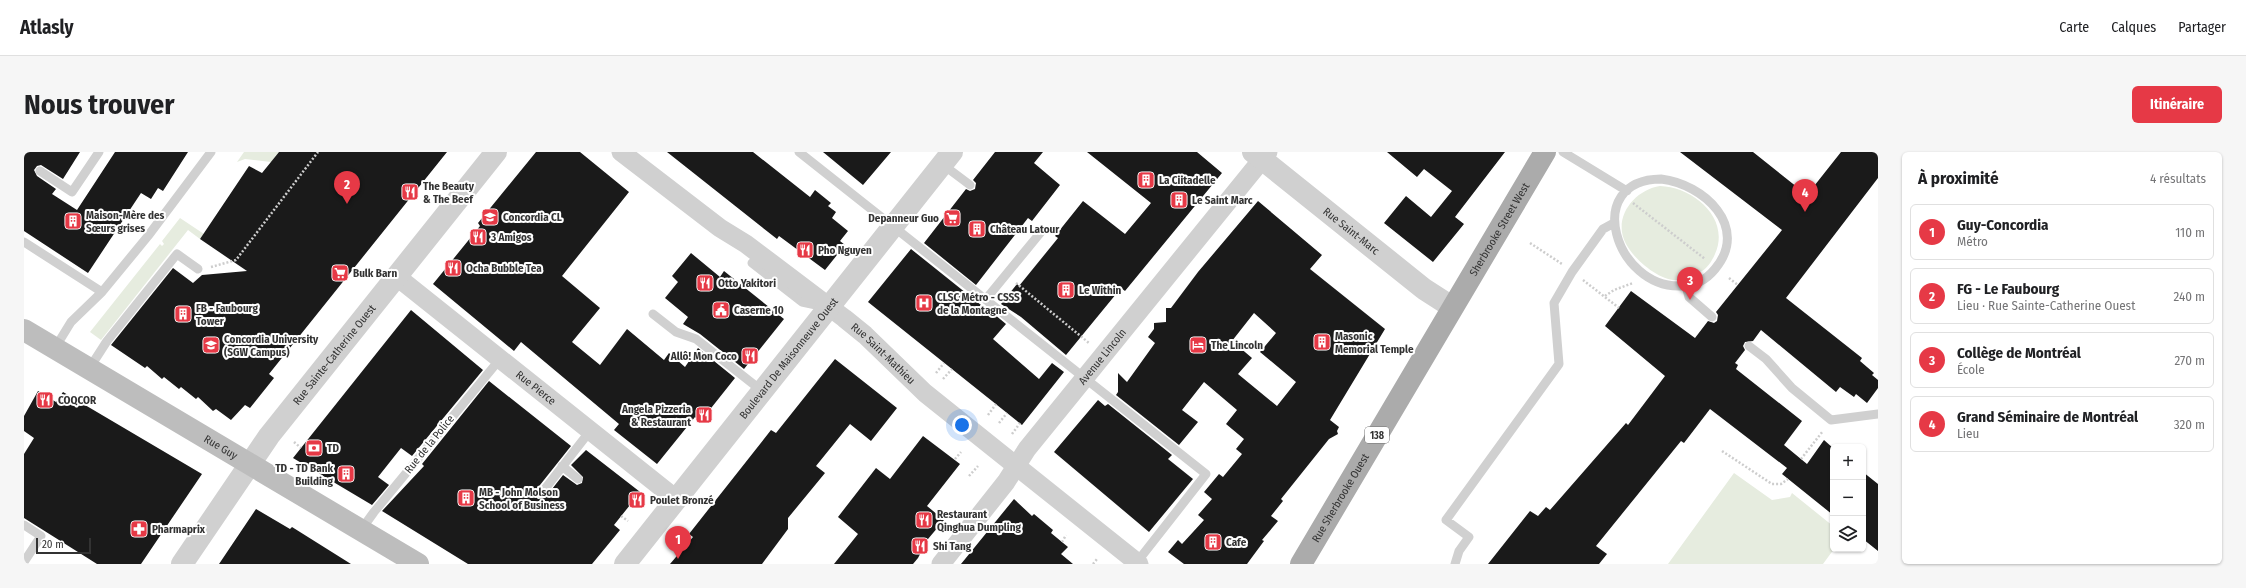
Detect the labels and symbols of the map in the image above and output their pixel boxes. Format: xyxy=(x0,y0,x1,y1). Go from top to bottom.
building icon: La Ciitadelle xyxy=(1136,170,1156,190)
pin: 2 xyxy=(334,171,360,204)
place label: La Ciitadelle xyxy=(1159,174,1216,187)
pin: 4 xyxy=(1792,179,1818,212)
place label: The Beauty & The Beef xyxy=(423,180,475,206)
street label: Sherbrooke Street West xyxy=(1467,180,1533,279)
restaurant icon: The Beauty & The Beef xyxy=(400,182,420,202)
building icon: Le Saint Marc xyxy=(1169,190,1189,210)
place label: Le Saint Marc xyxy=(1192,194,1253,207)
street label: Rue Saint-Marc xyxy=(1320,205,1382,258)
school or university icon: Concordia CL xyxy=(480,207,500,227)
supermarket icon: Depanneur Guo xyxy=(942,208,962,228)
place label: Maison-Mère des Sœurs grises xyxy=(86,209,164,235)
building icon: Maison-Mère des Sœurs grises xyxy=(63,211,83,231)
place label: Concordia CL xyxy=(503,211,563,224)
place label: Depanneur Guo xyxy=(868,212,939,225)
building icon: Château Latour xyxy=(967,219,987,239)
place label: Château Latour xyxy=(990,223,1060,236)
restaurant icon: 3 Amigos xyxy=(468,227,488,247)
place label: 3 Amigos xyxy=(490,231,532,244)
restaurant icon: Pho Nguyen xyxy=(795,240,815,260)
place label: Pho Nguyen xyxy=(818,244,872,257)
restaurant icon: Ocha Bubble Tea xyxy=(443,258,463,278)
place label: Ocha Bubble Tea xyxy=(466,262,542,275)
supermarket icon: Bulk Barn xyxy=(330,263,350,283)
place label: Bulk Barn xyxy=(353,267,397,280)
pin: 3 xyxy=(1677,267,1703,300)
restaurant icon: Otto Yakitori xyxy=(695,273,715,293)
place label: Otto Yakitori xyxy=(718,277,776,290)
building icon: Le Within xyxy=(1056,280,1076,300)
place label: Le Within xyxy=(1079,284,1122,297)
place label: CLSC Métro - CSSS de la Montagne xyxy=(937,291,1020,317)
hospital icon: CLSC Métro - CSSS de la Montagne xyxy=(914,293,934,313)
street label: Boulevard De Maisonneuve Ouest xyxy=(737,295,841,422)
public building icon: Caserne 10 xyxy=(711,300,731,320)
place label: FB - Faubourg Tower xyxy=(196,302,259,328)
street label: Rue Sainte-Catherine Ouest xyxy=(290,302,379,408)
building icon: FB - Faubourg Tower xyxy=(173,304,193,324)
place label: Caserne 10 xyxy=(734,304,784,317)
street label: Rue Saint-Mathieu xyxy=(848,320,918,387)
street label: Avenue Lincoln xyxy=(1076,326,1129,387)
place label: Masonic Memorial Temple xyxy=(1335,330,1414,356)
building icon: Masonic Memorial Temple xyxy=(1312,332,1332,352)
place label: Concordia University (SGW Campus) xyxy=(224,333,319,359)
school or university icon: Concordia University (SGW Campus) xyxy=(201,335,221,355)
hotel icon: The Lincoln xyxy=(1188,335,1208,355)
place label: The Lincoln xyxy=(1211,339,1263,352)
restaurant icon: Allô! Mon Coco xyxy=(740,346,760,366)
place label: Allô! Mon Coco xyxy=(670,350,737,363)
street label: Rue Pierce xyxy=(513,368,558,408)
restaurant icon: COQCOR xyxy=(35,390,55,410)
place label: COQCOR xyxy=(58,394,97,407)
place label: Angela Pizzeria & Restaurant xyxy=(621,403,692,429)
restaurant icon: Angela Pizzeria & Restaurant xyxy=(694,405,714,425)
street label: Rue de la Police xyxy=(402,413,457,476)
your location xyxy=(952,415,972,435)
road number: 138 xyxy=(1365,427,1389,443)
street label: Rue Guy xyxy=(202,432,240,462)
bank icon: TD xyxy=(304,438,324,458)
place label: TD xyxy=(327,442,339,455)
street label: Rue Sherbrooke Ouest xyxy=(1309,451,1372,545)
place label: TD - TD Bank Building xyxy=(275,462,334,488)
building icon: TD - TD Bank Building xyxy=(336,464,356,484)
place label: MB - John Molson School of Business xyxy=(479,486,565,512)
building icon: MB - John Molson School of Business xyxy=(456,488,476,508)
restaurant icon: Poulet Bronzé xyxy=(627,490,647,510)
place label: Poulet Bronzé xyxy=(650,494,714,507)
place label: Restaurant Qinghua Dumpling xyxy=(937,508,1021,534)
restaurant icon: Restaurant Qinghua Dumpling xyxy=(914,510,934,530)
pharmacy icon: Pharmaprix xyxy=(129,519,149,539)
place label: Pharmaprix xyxy=(152,523,206,536)
pin: 1 xyxy=(665,526,691,559)
building icon: Cafe xyxy=(1203,532,1223,552)
scale bar xyxy=(36,536,91,555)
restaurant icon: Shi Tang xyxy=(910,536,930,556)
place label: Cafe xyxy=(1226,536,1247,549)
place label: Shi Tang xyxy=(933,540,972,553)

